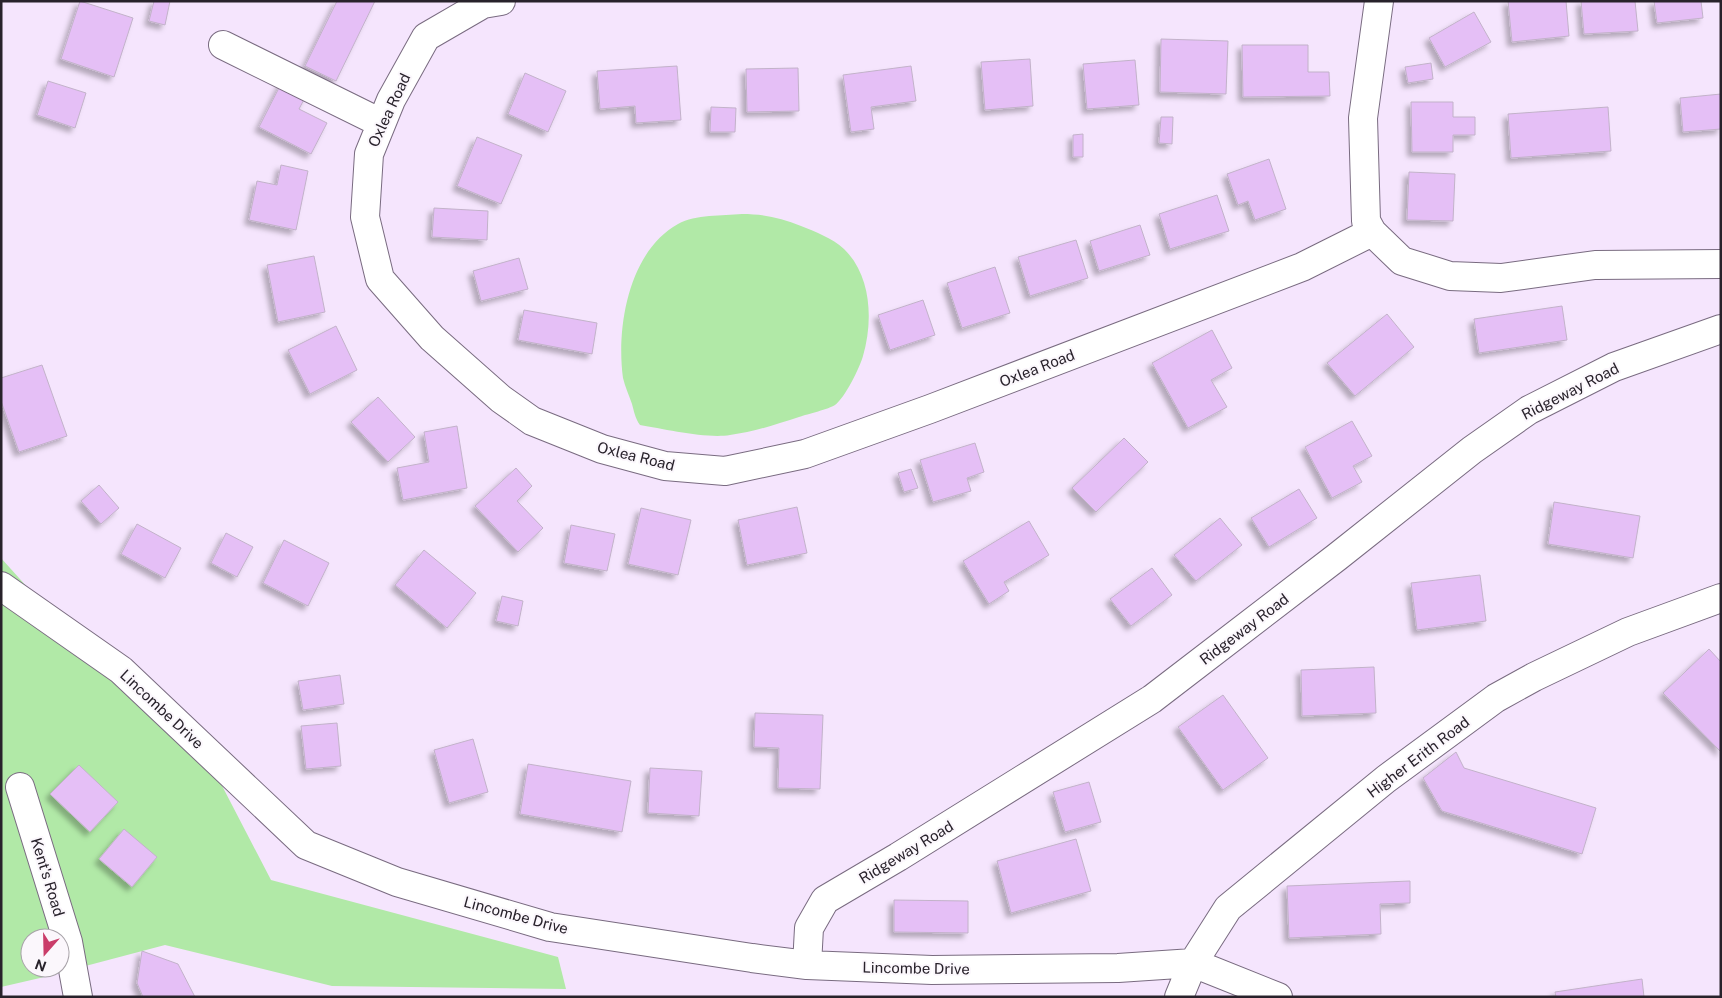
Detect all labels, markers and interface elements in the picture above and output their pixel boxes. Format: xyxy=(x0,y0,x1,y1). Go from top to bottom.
street label: Oxlea Road xyxy=(365,70,413,150)
street label: Oxlea Road xyxy=(997,346,1077,390)
street label: Ridgeway Road xyxy=(1519,359,1621,423)
street label: Oxlea Road xyxy=(595,438,677,474)
street label: Ridgeway Road xyxy=(1196,590,1292,668)
street label: Lincombe Drive xyxy=(117,666,207,752)
street label: Higher Erith Road xyxy=(1364,713,1472,801)
street label: Ridgeway Road xyxy=(856,817,956,887)
street label: Kent's Road xyxy=(28,836,68,918)
street label: Lincombe Drive xyxy=(462,893,570,937)
north arrow xyxy=(20,928,70,978)
text: N xyxy=(33,956,48,975)
street label: Lincombe Drive xyxy=(862,959,970,977)

